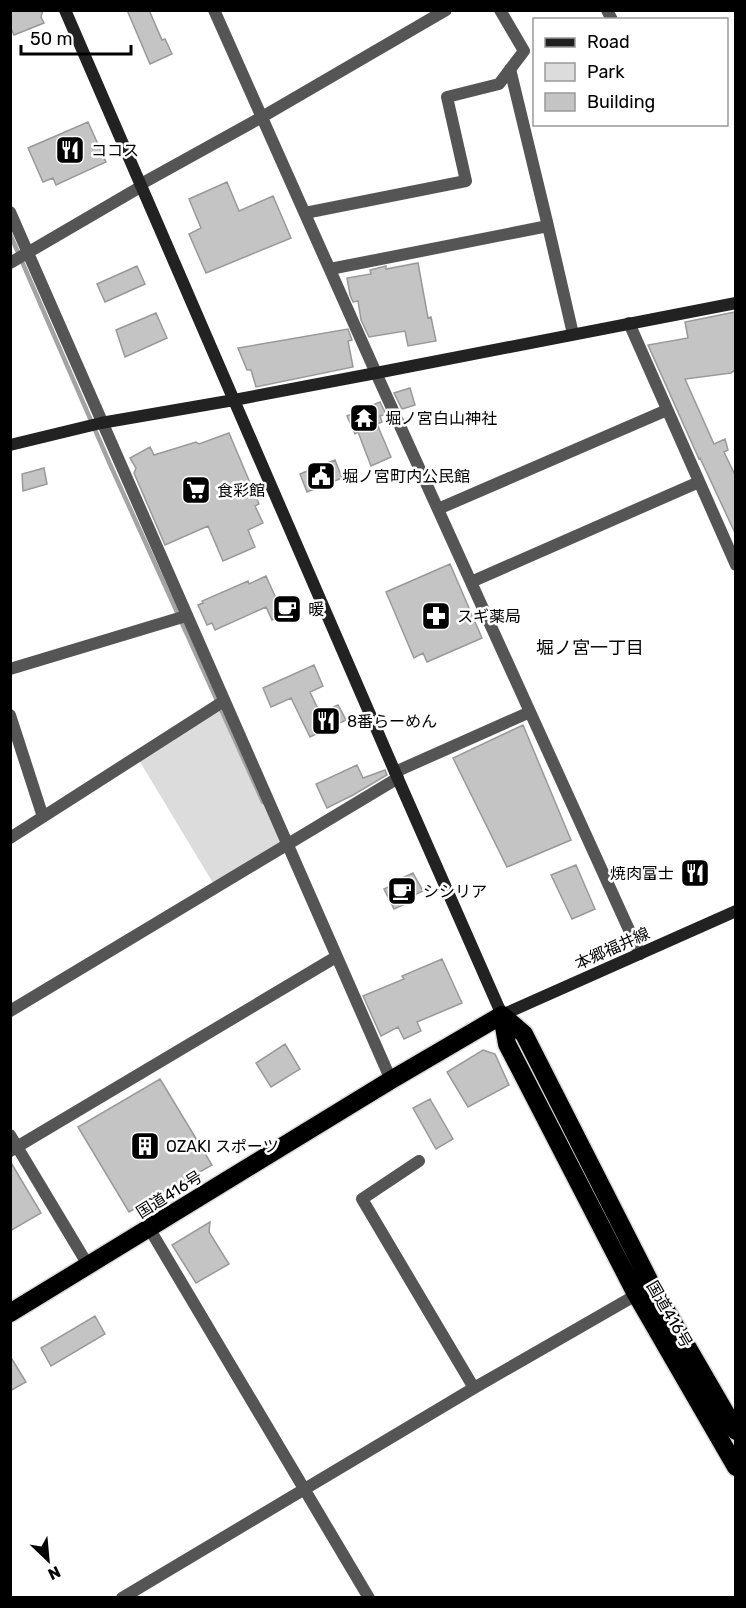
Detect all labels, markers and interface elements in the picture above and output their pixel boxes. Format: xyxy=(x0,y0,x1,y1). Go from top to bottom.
scale bar xyxy=(21,18,130,56)
legend xyxy=(533,18,728,126)
text: 50 m xyxy=(30,28,73,50)
text: Road xyxy=(587,31,630,53)
text: Park xyxy=(587,61,625,83)
text: Building xyxy=(587,91,655,113)
restaurant icon: ココス xyxy=(54,134,86,166)
place label: ココス xyxy=(91,141,139,160)
temple icon: 堀ノ宮白山神社 xyxy=(348,402,380,434)
place label: 堀ノ宮白山神社 xyxy=(385,409,497,428)
public building icon: 堀ノ宮町内公民館 xyxy=(305,460,337,492)
place label: 堀ノ宮町内公民館 xyxy=(342,467,470,486)
supermarket icon: 食彩館 xyxy=(180,474,212,506)
place label: 食彩館 xyxy=(217,481,265,500)
cafe icon: 暖 xyxy=(271,593,303,625)
place label: 暖 xyxy=(308,600,324,619)
pharmacy icon: スギ薬局 xyxy=(420,600,452,632)
place label: スギ薬局 xyxy=(457,607,521,626)
district label: 堀ノ宮一丁目 xyxy=(536,637,644,659)
restaurant icon: 8番らーめん xyxy=(310,705,342,737)
place label: 8番らーめん xyxy=(347,712,437,731)
restaurant icon: 焼肉富士 xyxy=(679,857,711,889)
place label: 焼肉富士 xyxy=(610,864,674,883)
cafe icon: シシリア xyxy=(386,875,418,907)
place label: シシリア xyxy=(423,882,487,901)
street label: 本郷福井線 xyxy=(572,924,653,973)
building icon: OZAKI スポーツ xyxy=(129,1130,161,1162)
place label: OZAKI スポーツ xyxy=(166,1137,279,1156)
street label: 国道416号 xyxy=(133,1167,206,1222)
street label: 国道416号 xyxy=(643,1277,696,1351)
north arrow xyxy=(18,1530,78,1590)
text: N xyxy=(45,1562,64,1584)

